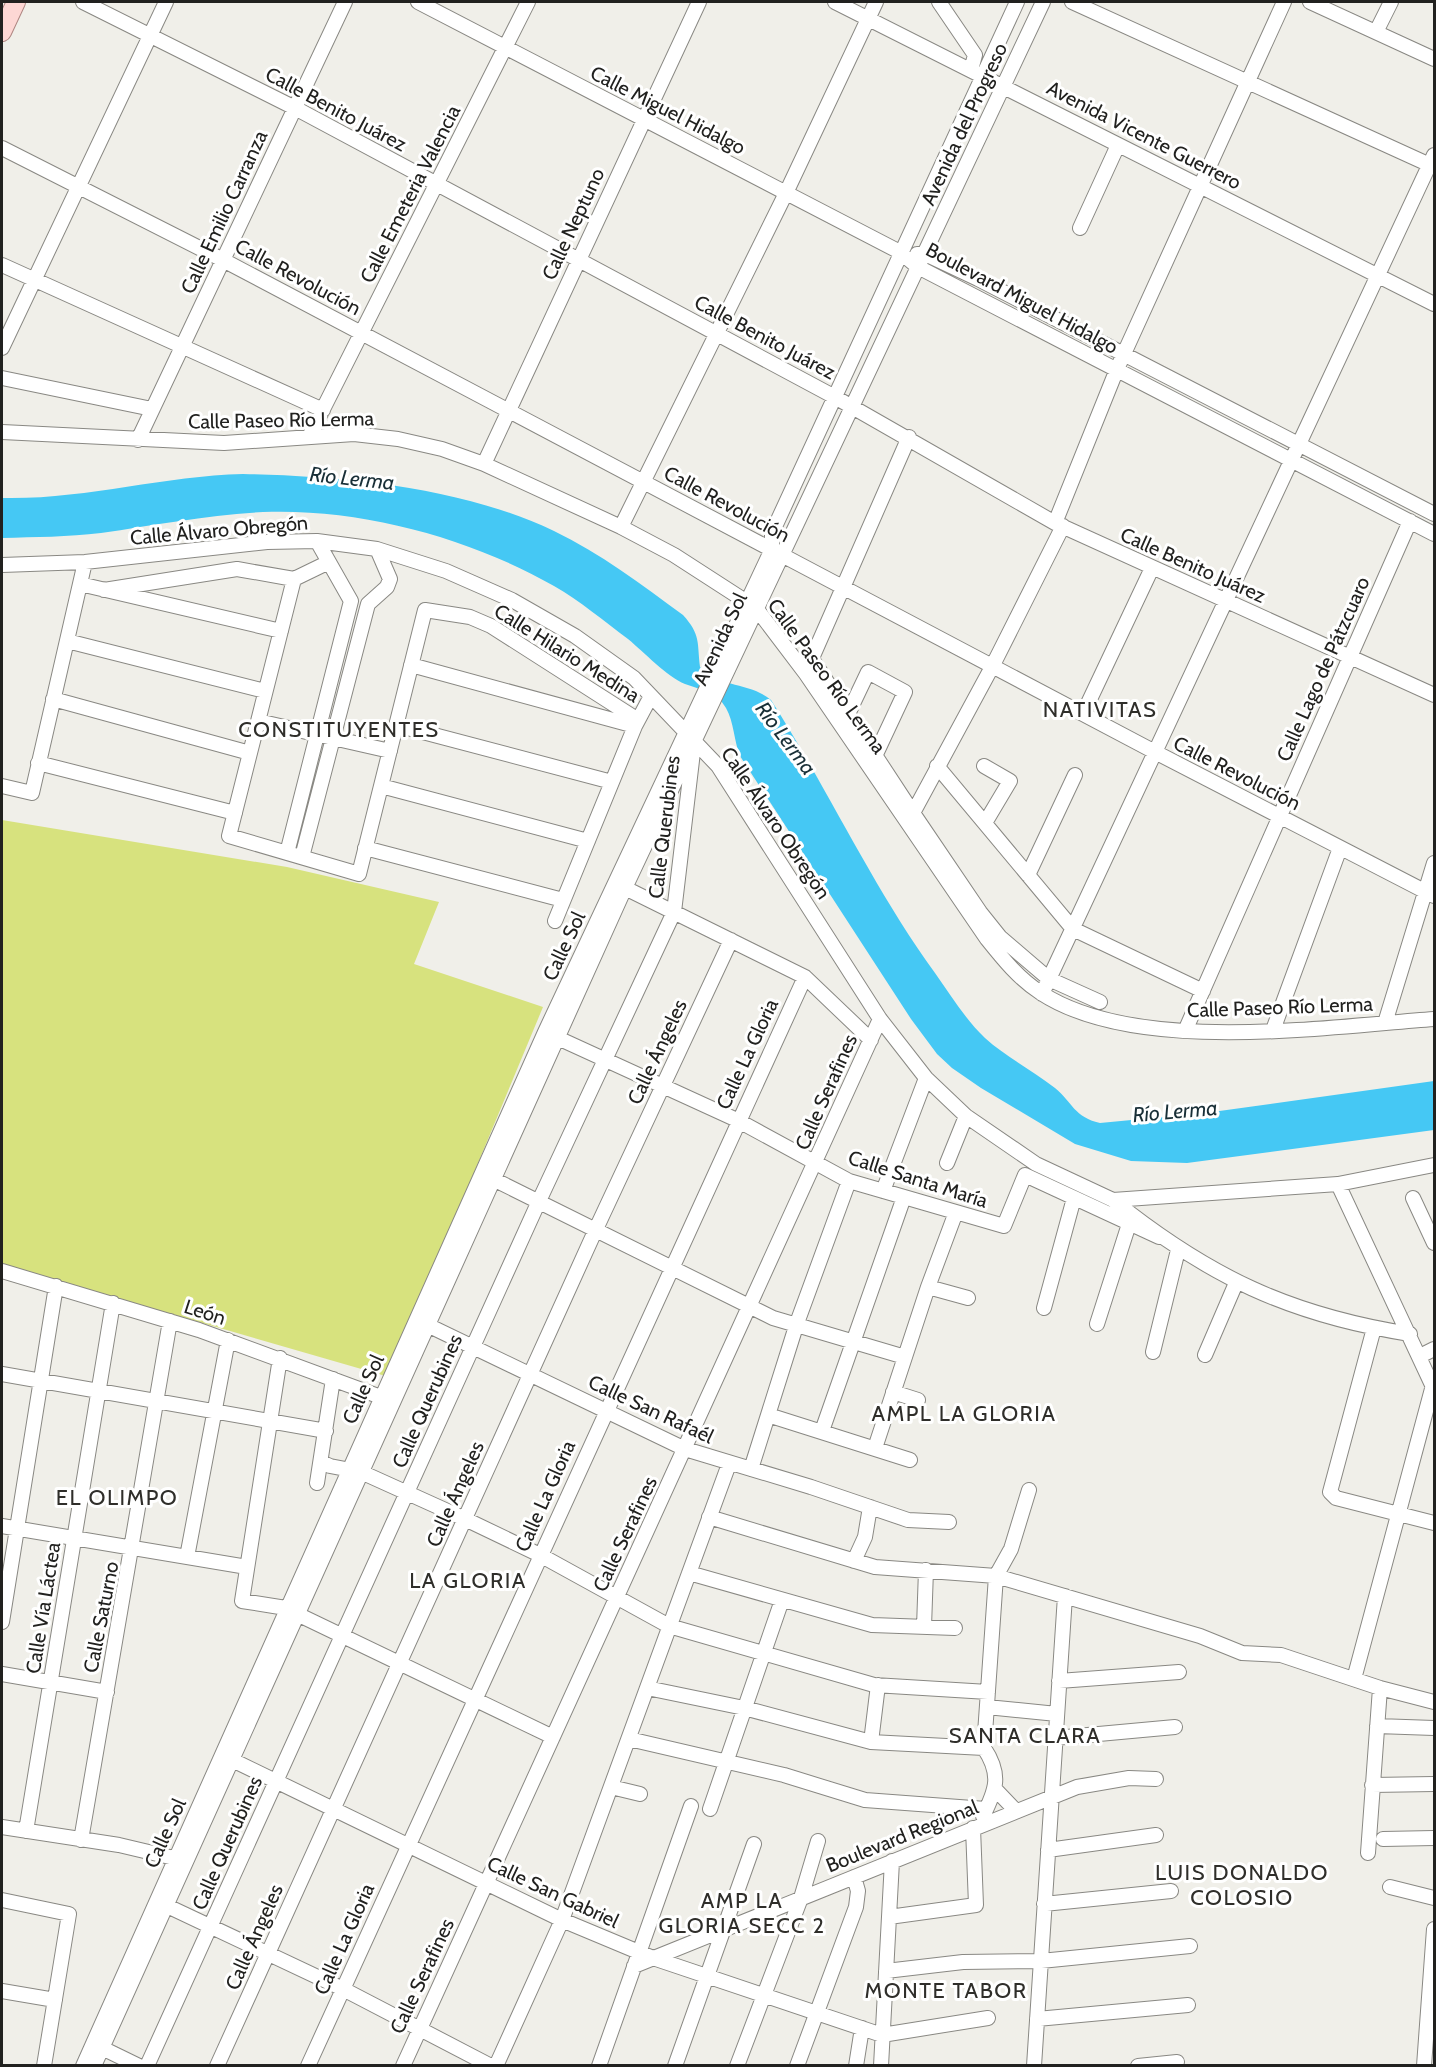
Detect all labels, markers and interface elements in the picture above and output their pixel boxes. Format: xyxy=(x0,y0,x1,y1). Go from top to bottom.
street label: Avenida del Progreso xyxy=(916,39,1012,209)
street label: Calle Miguel Hidalgo xyxy=(586,61,750,159)
street label: Calle Benito Juárez xyxy=(261,62,411,156)
street label: Avenida Vicente Guerrero xyxy=(1043,76,1245,194)
street label: Calle Emeteria Valencia xyxy=(355,101,465,287)
street label: Calle Emilio Carranza xyxy=(176,126,273,297)
street label: Calle Neptuno xyxy=(537,164,609,284)
street label: Calle Revolución xyxy=(231,234,365,320)
street label: Boulevard Miguel Hidalgo xyxy=(922,237,1122,359)
street label: Calle Benito Juárez xyxy=(690,290,840,384)
street label: Calle Paseo Río Lerma xyxy=(188,406,375,434)
water label: Río Lerma xyxy=(308,461,396,495)
street label: Calle Revolución xyxy=(660,461,794,547)
street label: Calle Álvaro Obregón xyxy=(129,510,309,550)
street label: Calle Benito Juárez xyxy=(1117,522,1269,608)
street label: Calle Lago de Pátzcuaro xyxy=(1271,573,1375,765)
street label: Avenida Sol xyxy=(688,589,752,689)
street label: Calle Paseo Río Lerma xyxy=(763,594,891,758)
street label: Calle Hilario Medina xyxy=(490,599,644,708)
water label: Río Lerma xyxy=(750,696,822,780)
district label: NATIVITAS xyxy=(1043,696,1157,723)
district label: CONSTITUYENTES xyxy=(238,716,440,743)
street label: Calle Revolución xyxy=(1170,731,1304,815)
street label: Calle Álvaro Obregón xyxy=(716,742,836,904)
street label: Calle Querubines xyxy=(643,754,685,900)
street label: Calle Sol xyxy=(538,907,591,984)
street label: Calle Paseo Río Lerma xyxy=(1187,992,1374,1022)
street label: Calle La Gloria xyxy=(711,995,783,1113)
street label: Calle Ángeles xyxy=(622,996,692,1108)
street label: Calle Serafines xyxy=(790,1030,862,1154)
water label: Río Lerma xyxy=(1132,1095,1218,1127)
street label: Calle Santa María xyxy=(845,1145,991,1213)
street label: León xyxy=(181,1294,229,1330)
street label: Calle Querubines xyxy=(387,1330,467,1472)
street label: Calle Sol xyxy=(337,1350,389,1427)
street label: Calle San Rafaél xyxy=(585,1369,718,1449)
district label: AMPL LA GLORIA xyxy=(871,1400,1057,1427)
street label: Calle La Gloria xyxy=(510,1436,580,1555)
street label: Calle Ángeles xyxy=(421,1438,489,1550)
street label: Calle Serafines xyxy=(588,1473,662,1595)
district label: EL OLIMPO xyxy=(56,1484,178,1511)
street label: Calle Vía Láctea xyxy=(21,1540,65,1675)
street label: Calle Saturno xyxy=(78,1559,124,1675)
district label: LA GLORIA xyxy=(409,1567,527,1594)
district label: SANTA CLARA xyxy=(949,1722,1101,1749)
street label: Calle Querubines xyxy=(187,1772,267,1914)
street label: Calle Sol xyxy=(139,1794,191,1871)
street label: Boulevard Regional xyxy=(822,1794,982,1878)
street label: Calle San Gabriel xyxy=(483,1851,623,1933)
district label: LUIS DONALDO COLOSIO xyxy=(1155,1859,1329,1911)
street label: Calle La Gloria xyxy=(309,1879,379,1998)
street label: Calle Ángeles xyxy=(220,1881,288,1993)
district label: AMP LA GLORIA SECC 2 xyxy=(658,1887,826,1939)
street label: Calle Serafines xyxy=(385,1915,459,2037)
district label: MONTE TABOR xyxy=(865,1977,1027,2004)

